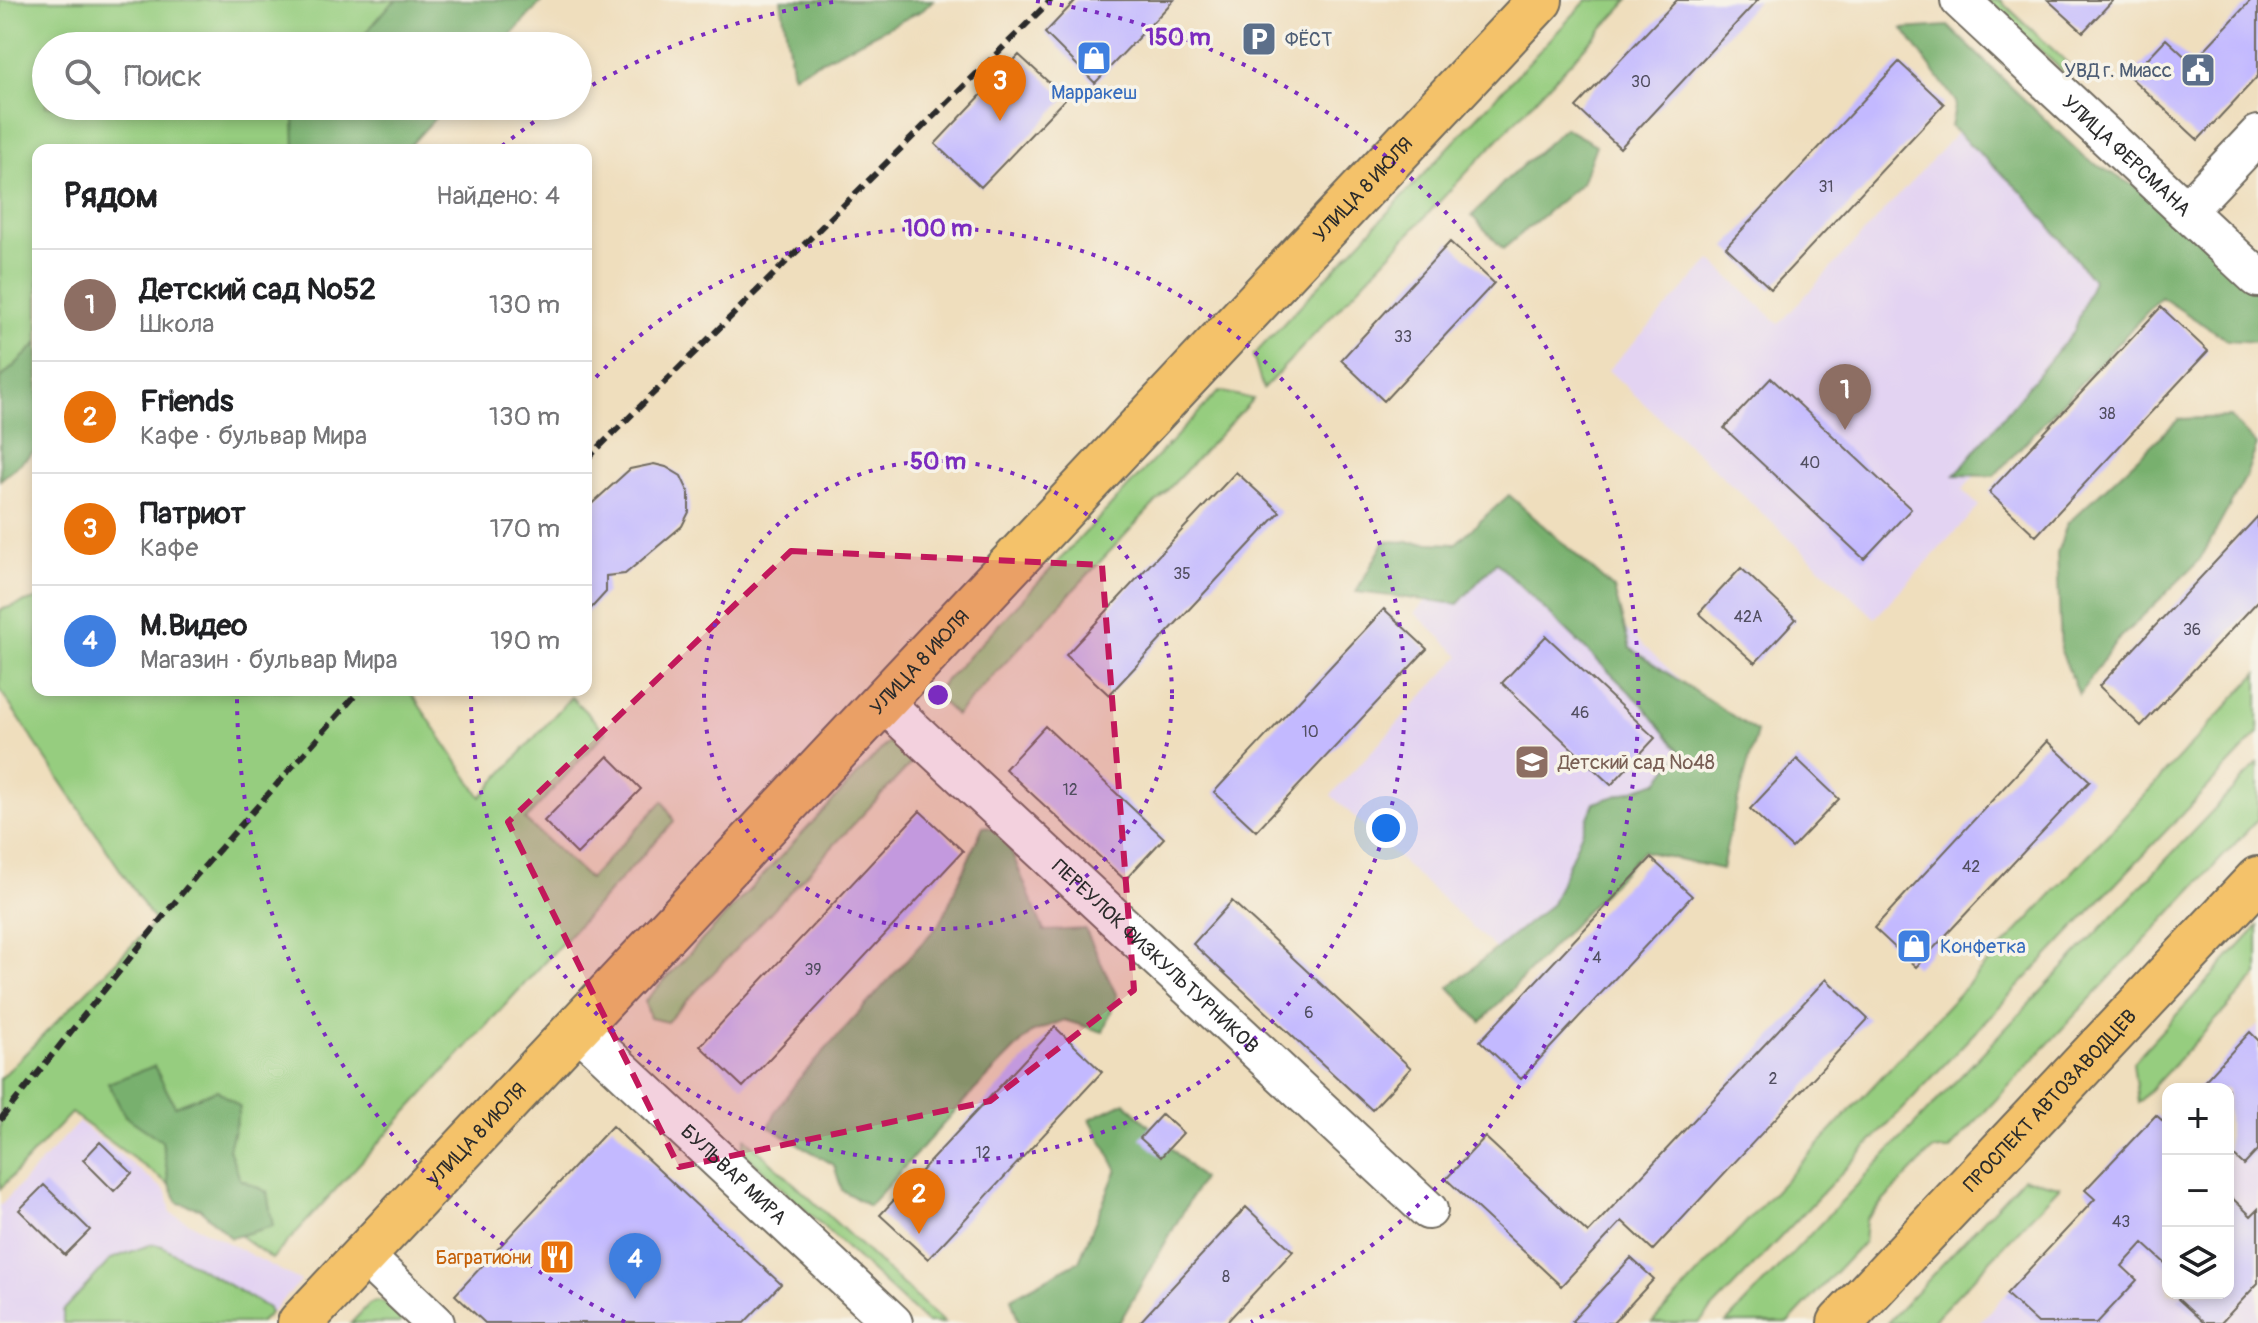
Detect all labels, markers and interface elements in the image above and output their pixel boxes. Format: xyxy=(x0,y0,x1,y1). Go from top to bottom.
parking icon: ФЁСТ xyxy=(1240,20,1278,58)
text: 150 m xyxy=(1145,23,1211,52)
place label: ФЁСТ xyxy=(1285,27,1332,52)
search box xyxy=(32,32,592,120)
shop icon: Марракеш xyxy=(1075,39,1113,77)
public building icon: УВД г. Миасс xyxy=(2179,51,2217,89)
icon: search xyxy=(60,54,104,98)
pin: 3 xyxy=(974,55,1026,121)
text: Поиск xyxy=(124,58,202,95)
place label: УВД г. Миасс xyxy=(2064,58,2172,83)
house number: 30 xyxy=(1631,72,1651,92)
place label: Марракеш xyxy=(1051,80,1137,105)
street label: УЛИЦА ФЕРСМАНА xyxy=(2057,90,2196,222)
street label: УЛИЦА 8 ИЮЛЯ xyxy=(1308,132,1418,247)
text: Рядом xyxy=(64,175,158,218)
house number: 31 xyxy=(1818,177,1834,197)
text: Найдено: 4 xyxy=(436,180,560,212)
text: 100 m xyxy=(904,214,972,243)
text: Детский сад №52 xyxy=(140,271,376,308)
text: 1 xyxy=(85,289,95,321)
text: 130 m xyxy=(489,289,560,321)
text: Школа xyxy=(140,308,214,340)
house number: 33 xyxy=(1394,327,1412,347)
pin: 1 xyxy=(1819,364,1871,430)
text: Friends xyxy=(140,383,233,420)
text: 2 xyxy=(83,401,97,433)
text: 130 m xyxy=(489,401,560,433)
house number: 38 xyxy=(2099,404,2116,424)
text: Кафе · бульвар Мира xyxy=(140,420,367,452)
text: 50 m xyxy=(910,447,966,476)
house number: 40 xyxy=(1800,453,1820,473)
text: Патриот xyxy=(140,495,246,532)
text: 3 xyxy=(83,513,97,545)
text: 170 m xyxy=(490,513,560,545)
text: Кафе xyxy=(140,532,198,564)
house number: 35 xyxy=(1173,564,1191,584)
street label: УЛИЦА 8 ИЮЛЯ xyxy=(865,605,975,720)
text: М.Видео xyxy=(140,607,247,644)
house number: 42А xyxy=(1734,607,1762,627)
house number: 36 xyxy=(2183,620,2201,640)
text: 4 xyxy=(82,625,98,657)
text: 190 m xyxy=(490,625,560,657)
text: Магазин · бульвар Мира xyxy=(140,644,398,676)
centre of rings xyxy=(924,681,952,709)
house number: 46 xyxy=(1571,703,1589,723)
house number: 10 xyxy=(1301,722,1319,742)
school or university icon: Детский сад №48 xyxy=(1513,743,1551,781)
place label: Детский сад №48 xyxy=(1557,750,1715,775)
house number: 12 xyxy=(1062,780,1078,800)
your location xyxy=(1366,808,1406,848)
street label: ПЕРЕУЛОК ФИЗКУЛЬТУРНИКОВ xyxy=(1047,854,1264,1059)
house number: 42 xyxy=(1962,857,1980,877)
shop icon: Конфетка xyxy=(1895,927,1933,965)
place label: Конфетка xyxy=(1940,934,2026,959)
house number: 4 xyxy=(1592,948,1602,968)
house number: 39 xyxy=(804,960,822,980)
house number: 6 xyxy=(1304,1003,1314,1023)
street label: ПРОСПЕКТ АВТОЗАВОДЦЕВ xyxy=(1958,1004,2142,1197)
house number: 2 xyxy=(1769,1069,1778,1089)
street label: УЛИЦА 8 ИЮЛЯ xyxy=(422,1077,532,1193)
map controls xyxy=(2162,1083,2234,1299)
button: + xyxy=(2162,1083,2234,1155)
street label: БУЛЬВАР МИРА xyxy=(675,1119,792,1230)
house number: 12 xyxy=(975,1143,991,1163)
button: − xyxy=(2162,1155,2234,1227)
pin: 2 xyxy=(893,1168,945,1234)
house number: 43 xyxy=(2112,1212,2130,1232)
button: layers xyxy=(2162,1227,2234,1299)
pin: 4 xyxy=(609,1233,661,1299)
restaurant icon: Багратиони xyxy=(538,1238,576,1276)
place label: Багратиони xyxy=(436,1245,531,1270)
house number: 8 xyxy=(1222,1267,1230,1287)

